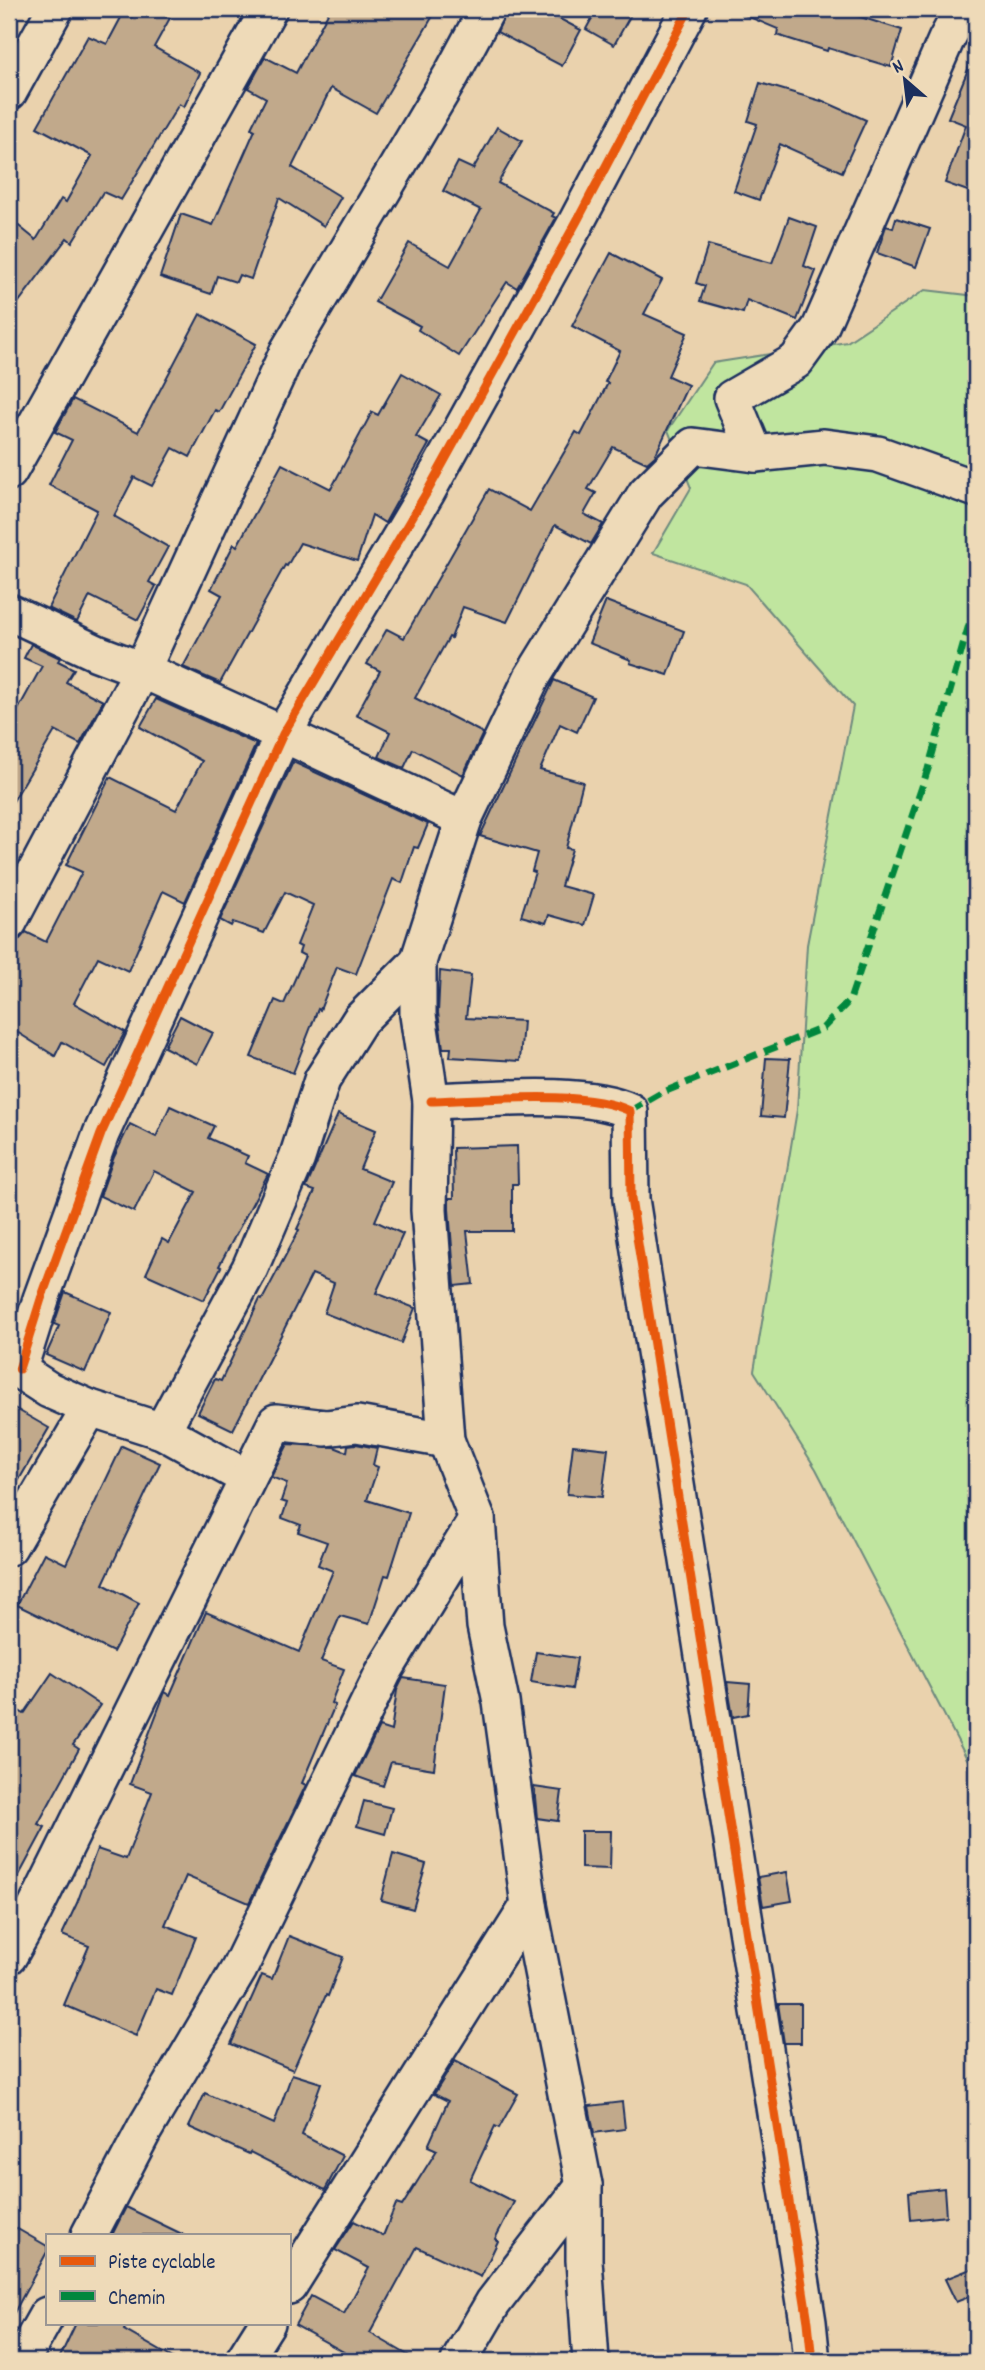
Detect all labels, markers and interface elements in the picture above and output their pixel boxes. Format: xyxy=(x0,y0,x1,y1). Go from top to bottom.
north arrow xyxy=(870,46,940,116)
text: N xyxy=(888,54,909,82)
legend xyxy=(46,2234,290,2324)
text: Piste cyclable xyxy=(108,2249,216,2279)
text: Chemin xyxy=(108,2285,165,2315)

